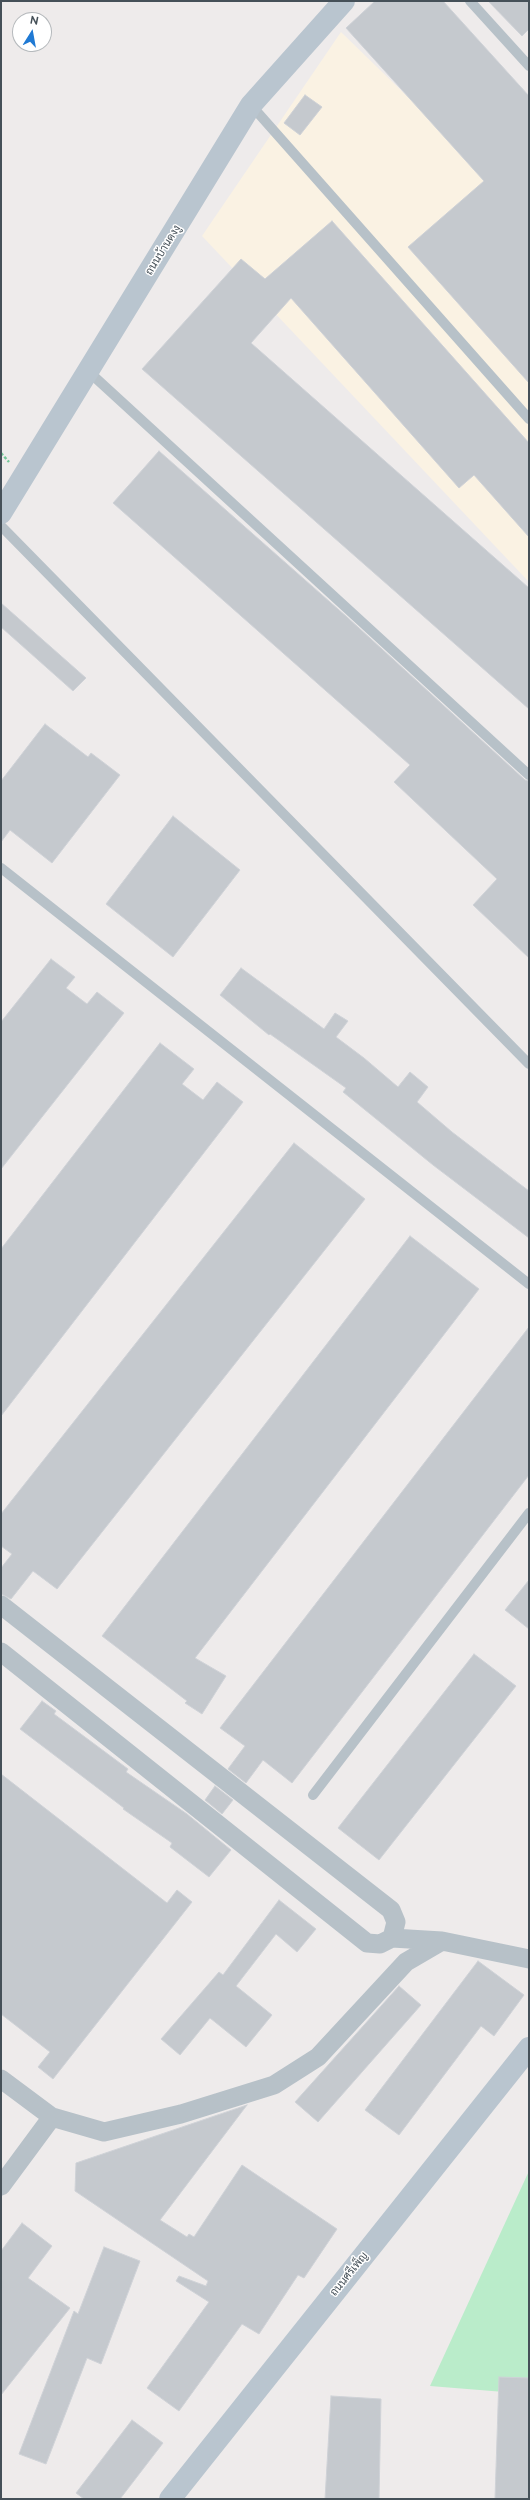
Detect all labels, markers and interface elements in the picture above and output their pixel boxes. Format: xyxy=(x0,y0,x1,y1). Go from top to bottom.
north arrow xyxy=(12,12,52,52)
text: N xyxy=(29,14,40,28)
street label: ถนนบ้านดงงู xyxy=(142,223,184,277)
street label: ถนนศรีเพ็ญ xyxy=(327,2249,371,2299)

